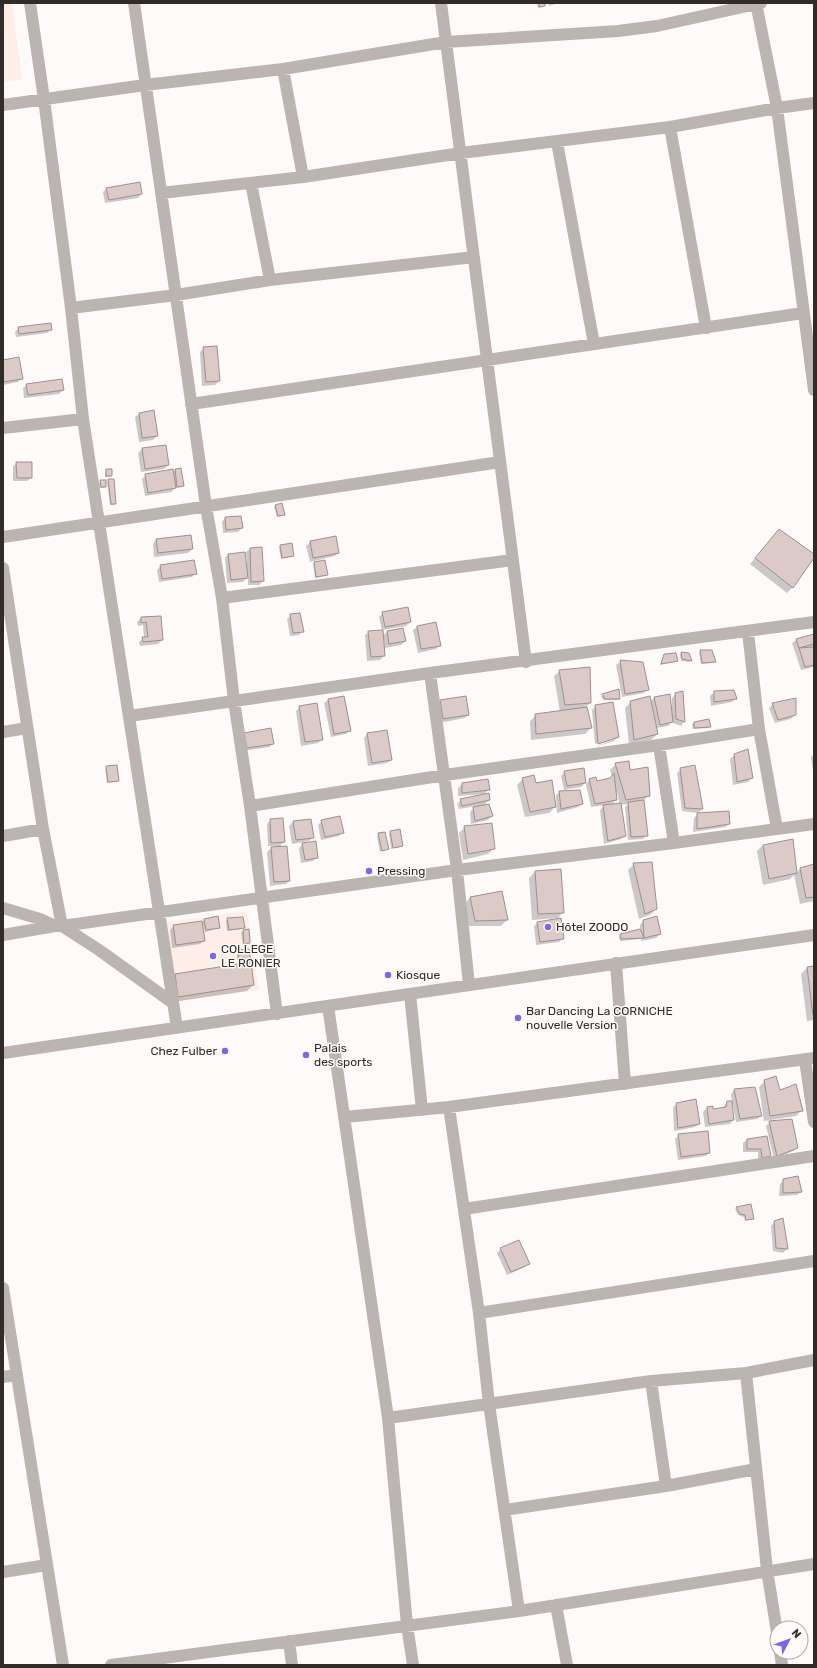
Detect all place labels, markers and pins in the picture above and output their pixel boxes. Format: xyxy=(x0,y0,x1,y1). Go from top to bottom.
place label: Pressing xyxy=(377,864,425,878)
marker: Pressing xyxy=(364,866,374,876)
place label: Hôtel ZOODO xyxy=(556,920,628,934)
marker: Hôtel ZOODO xyxy=(543,922,553,932)
place label: COLLEGE LE RONIER xyxy=(221,942,281,970)
marker: COLLEGE LE RONIER xyxy=(208,951,218,961)
place label: Kiosque xyxy=(396,968,441,982)
marker: Kiosque xyxy=(383,970,393,980)
place label: Bar Dancing La CORNICHE nouvelle Version xyxy=(526,1004,673,1032)
marker: Bar Dancing La CORNICHE nouvelle Version xyxy=(513,1013,523,1023)
place label: Palais des sports xyxy=(314,1041,372,1069)
place label: Chez Fulber xyxy=(150,1044,217,1058)
marker: Chez Fulber xyxy=(220,1046,230,1056)
marker: Palais des sports xyxy=(301,1050,311,1060)

